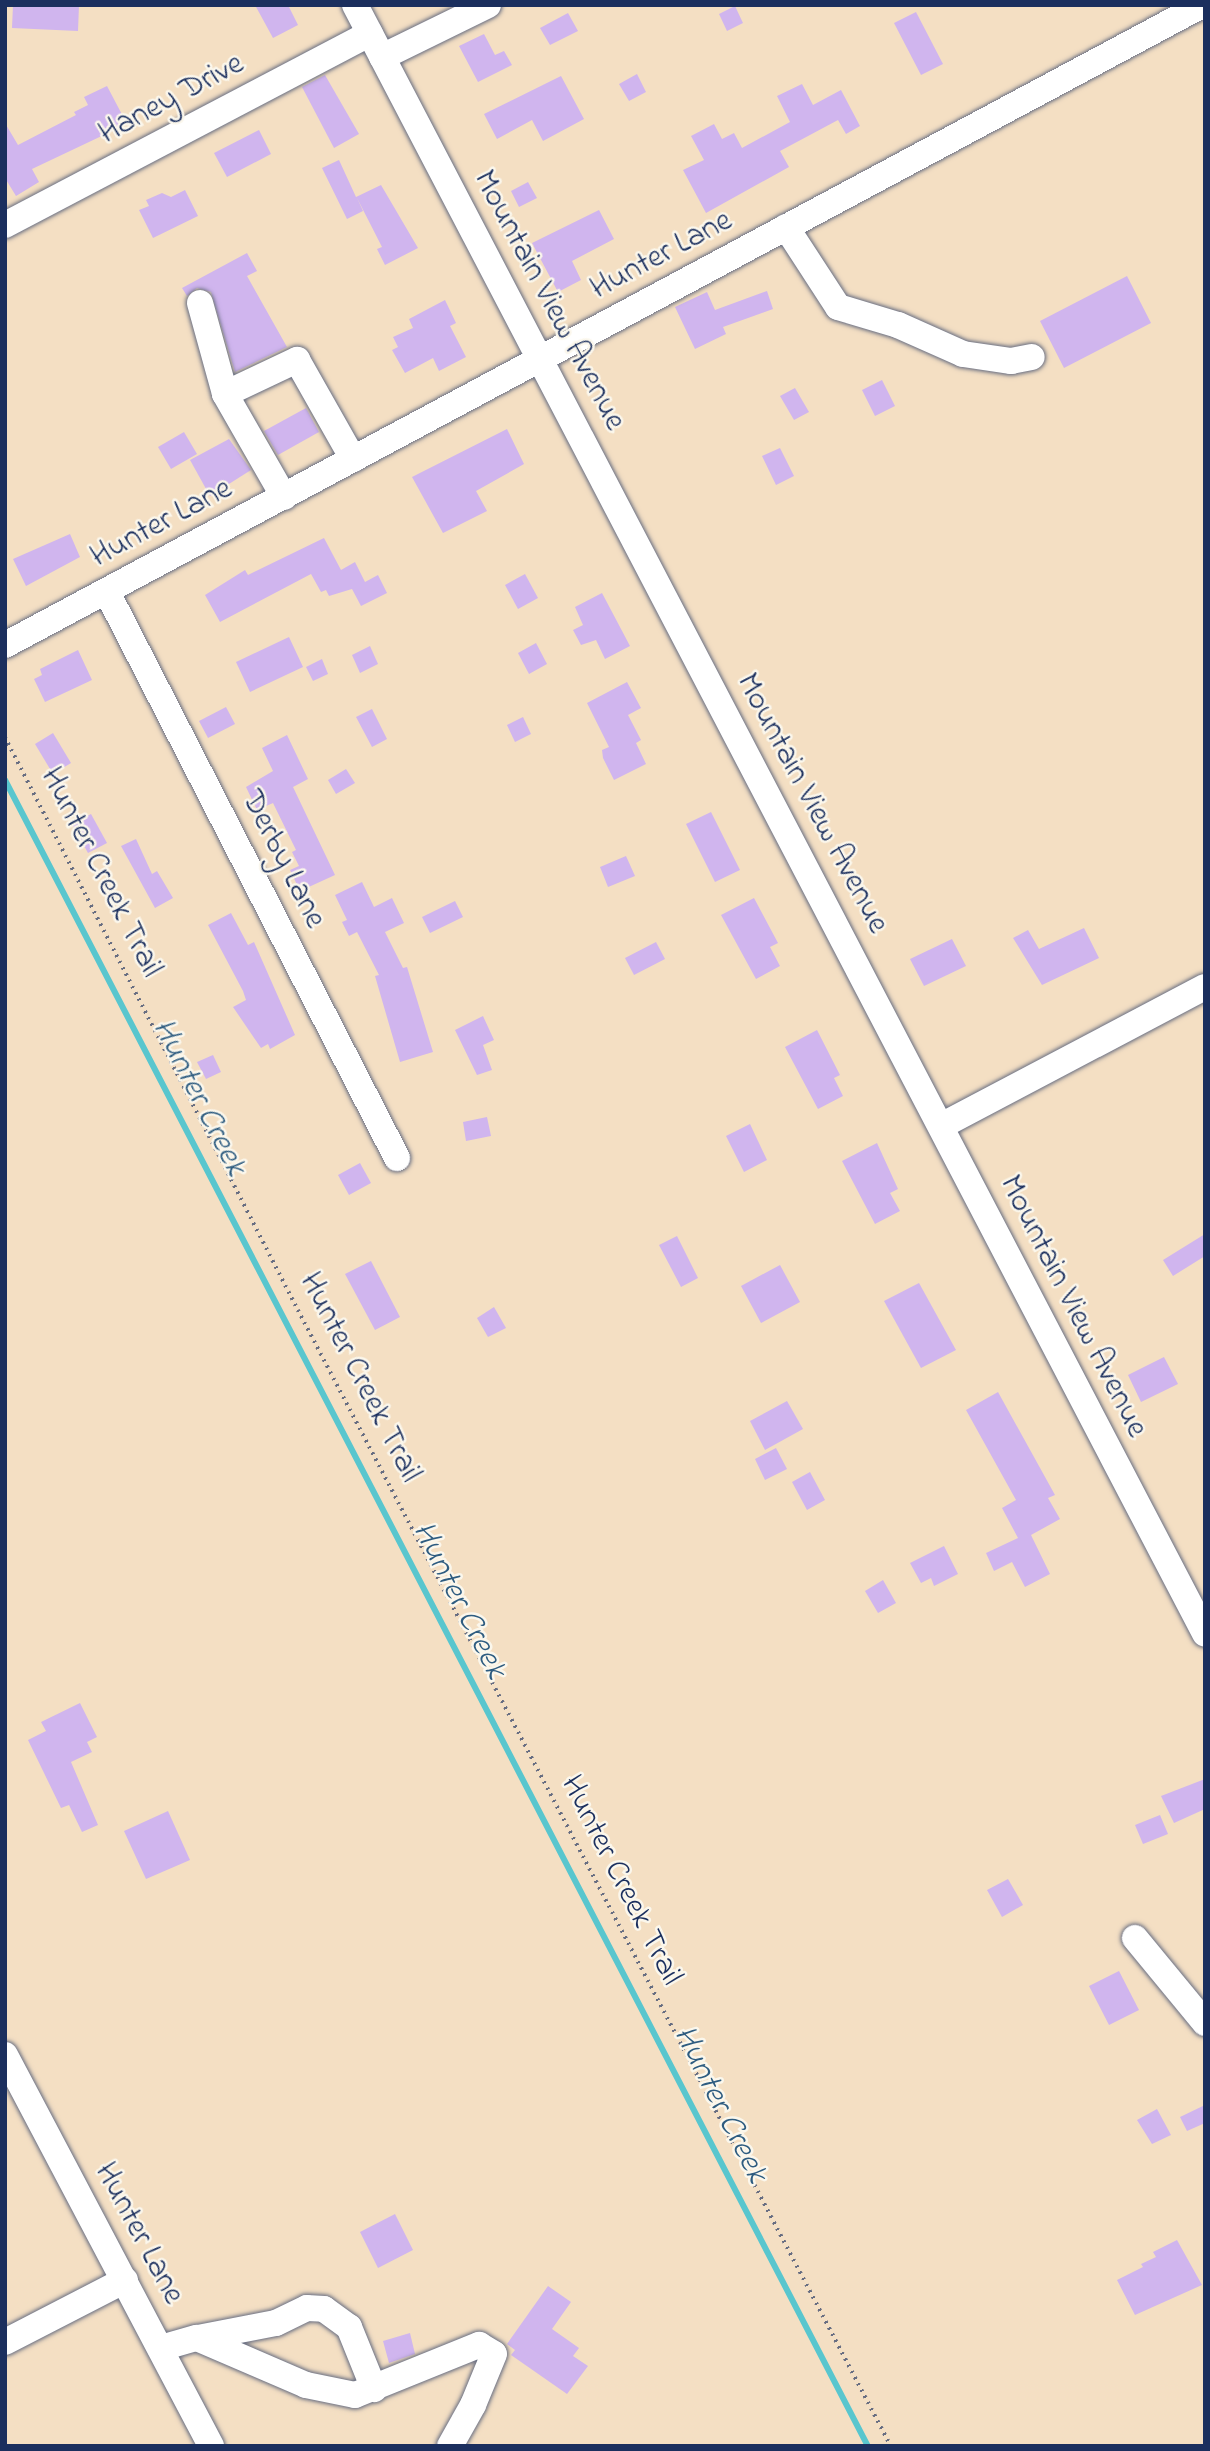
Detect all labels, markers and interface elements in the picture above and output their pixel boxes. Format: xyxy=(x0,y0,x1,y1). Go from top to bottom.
street label: Haney Drive xyxy=(93,46,251,154)
street label: Mountain View Avenue xyxy=(463,164,633,438)
street label: Hunter Lane xyxy=(585,203,739,309)
street label: Hunter Lane xyxy=(85,471,239,577)
street label: Mountain View Avenue xyxy=(726,667,896,941)
street label: Hunter Creek Trail xyxy=(31,762,169,984)
street label: Derby Lane xyxy=(231,785,333,935)
water label: Hunter Creek xyxy=(142,1013,254,1183)
street label: Mountain View Avenue xyxy=(989,1170,1155,1444)
street label: Hunter Creek Trail xyxy=(290,1267,428,1489)
water label: Hunter Creek xyxy=(402,1516,514,1686)
street label: Hunter Creek Trail xyxy=(551,1770,689,1992)
water label: Hunter Creek xyxy=(663,2020,775,2190)
street label: Hunter Lane xyxy=(85,2157,191,2311)

